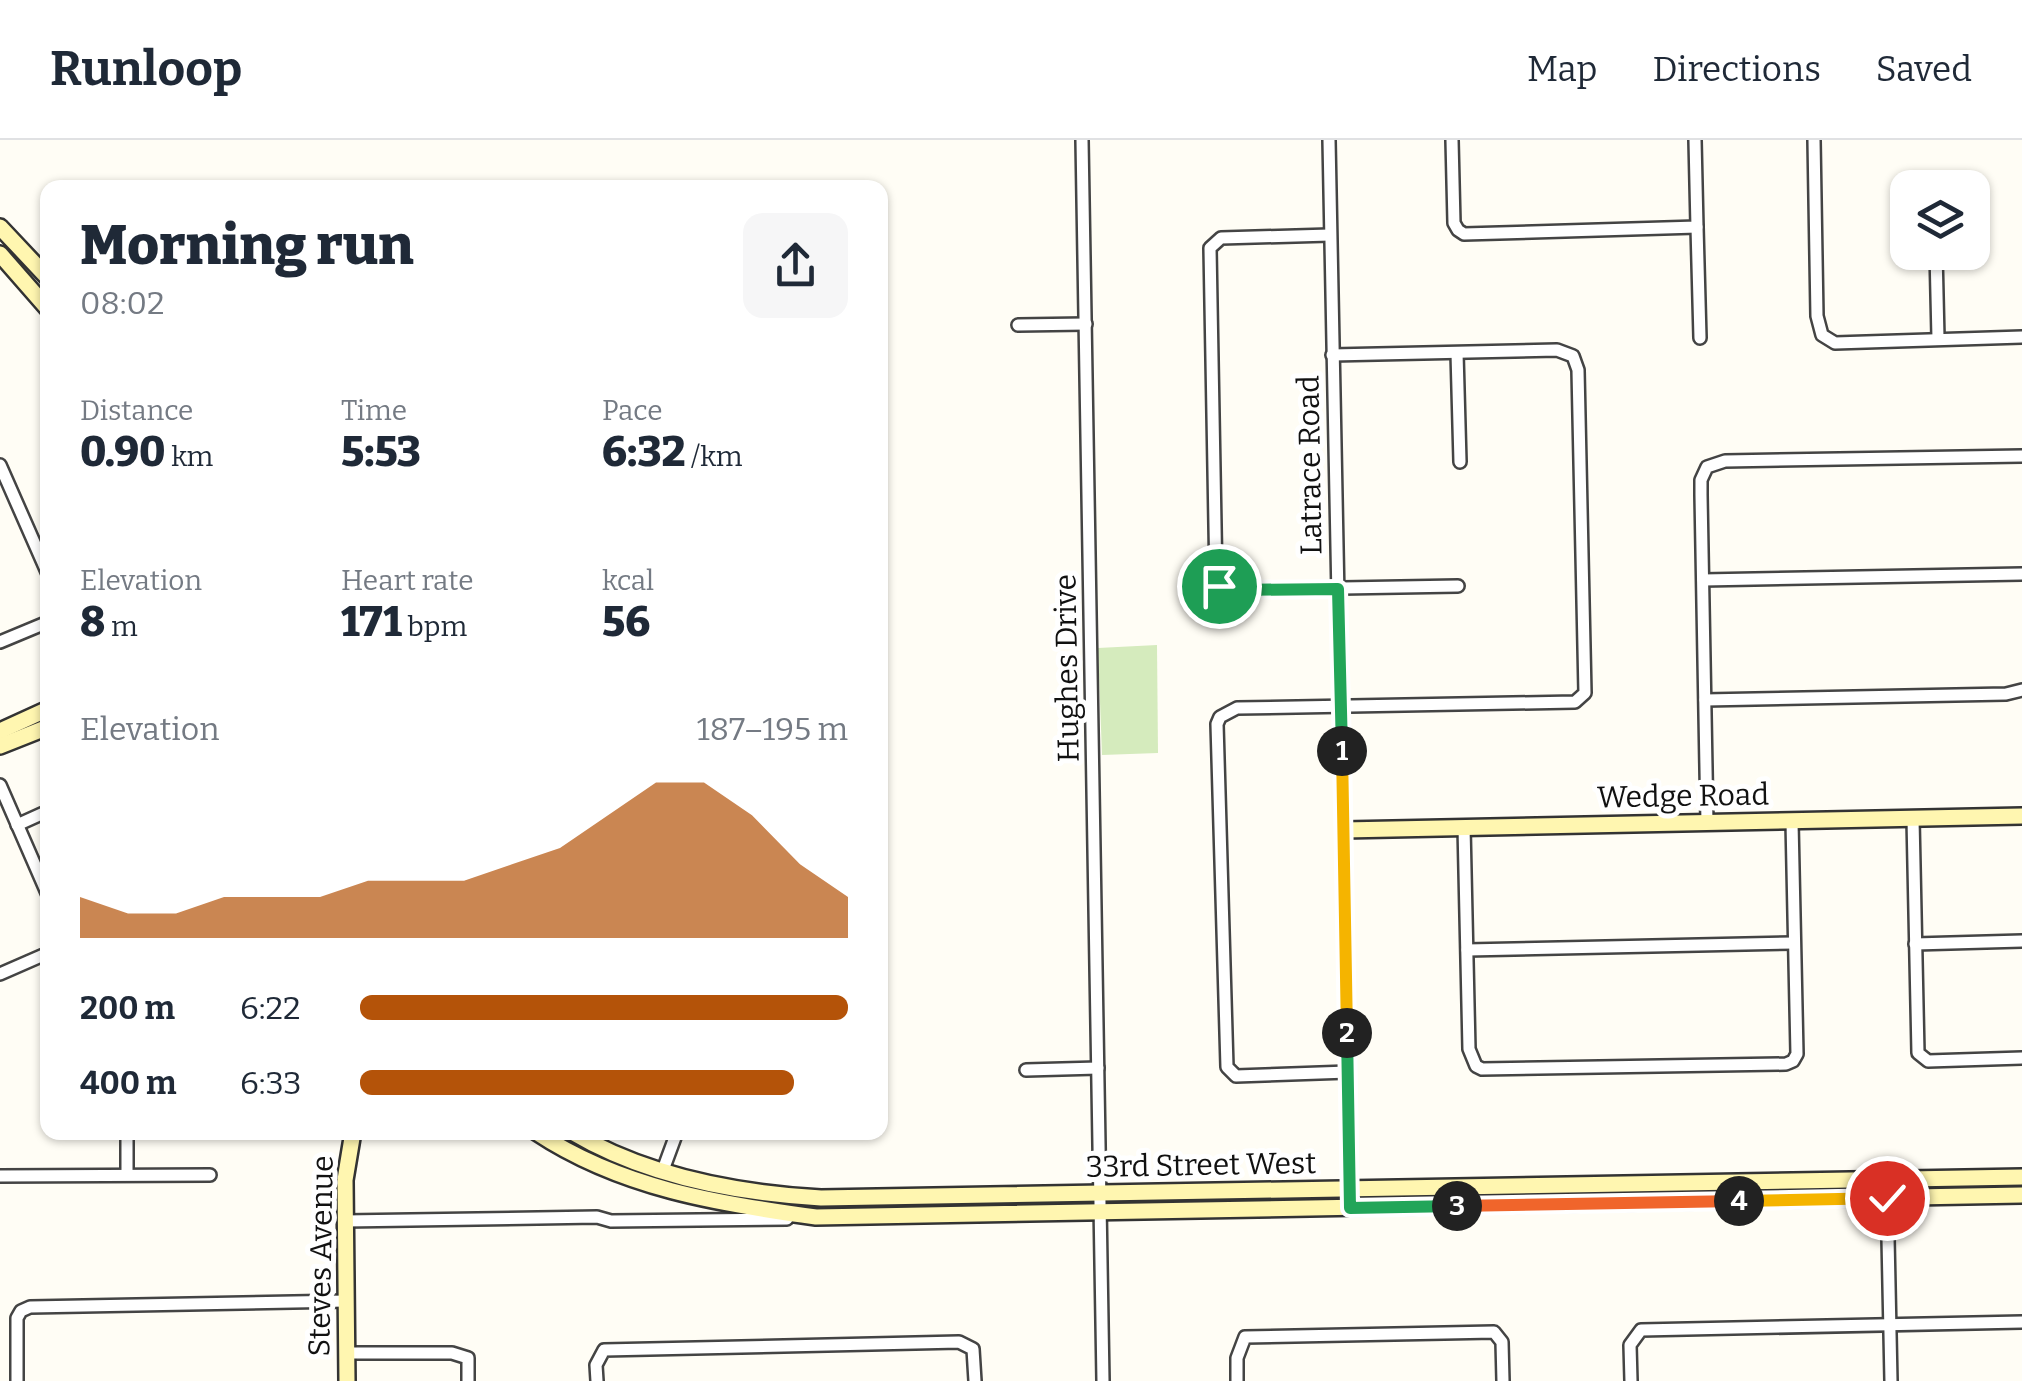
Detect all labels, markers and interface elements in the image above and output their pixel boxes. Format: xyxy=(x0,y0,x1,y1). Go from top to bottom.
text: Runloop xyxy=(50,40,242,98)
text: Map xyxy=(1527,48,1597,90)
text: Directions xyxy=(1652,48,1821,90)
text: Saved xyxy=(1876,48,1972,90)
map controls xyxy=(1890,170,1990,270)
button: layers xyxy=(1890,170,1990,270)
text: Morning run xyxy=(80,213,414,279)
button: share xyxy=(743,213,848,318)
text: 08:02 xyxy=(80,284,164,322)
street label: Latrace Road xyxy=(1290,375,1330,555)
text: Distance xyxy=(80,394,193,427)
text: Time xyxy=(341,394,407,427)
text: Pace xyxy=(602,394,662,427)
text: 0.90 xyxy=(80,427,166,477)
text: 5:53 xyxy=(341,427,421,477)
text: 6:32 xyxy=(602,427,686,477)
text: km xyxy=(166,440,213,473)
text: /km xyxy=(686,440,742,473)
pin xyxy=(1177,544,1262,629)
icon: arrive xyxy=(1192,559,1247,614)
text: Elevation xyxy=(80,564,202,597)
text: Heart rate xyxy=(341,564,473,597)
text: kcal xyxy=(602,564,654,597)
street label: Hughes Drive xyxy=(1047,574,1087,762)
text: 8 xyxy=(80,597,105,647)
text: 171 xyxy=(341,597,402,647)
text: 56 xyxy=(602,597,650,647)
text: m xyxy=(105,610,138,643)
text: bpm xyxy=(402,610,467,643)
text: Elevation xyxy=(80,710,220,748)
text: 187–195 m xyxy=(697,710,848,748)
pin: 1 xyxy=(1317,726,1367,776)
text: 1 xyxy=(1336,734,1348,767)
street label: Wedge Road xyxy=(1597,776,1770,815)
text: 200 m xyxy=(80,989,175,1027)
text: 6:22 xyxy=(240,989,300,1027)
pin: 2 xyxy=(1322,1008,1372,1058)
text: 2 xyxy=(1339,1016,1355,1049)
text: 400 m xyxy=(80,1064,176,1102)
text: 6:33 xyxy=(240,1064,301,1102)
street label: 33rd Street West xyxy=(1086,1145,1317,1185)
street label: Steves Avenue xyxy=(301,1155,341,1357)
pin xyxy=(1845,1156,1930,1241)
icon: check xyxy=(1860,1171,1915,1226)
pin: 4 xyxy=(1714,1176,1764,1226)
pin: 3 xyxy=(1432,1181,1482,1231)
text: 4 xyxy=(1730,1184,1748,1217)
text: 3 xyxy=(1449,1189,1465,1222)

